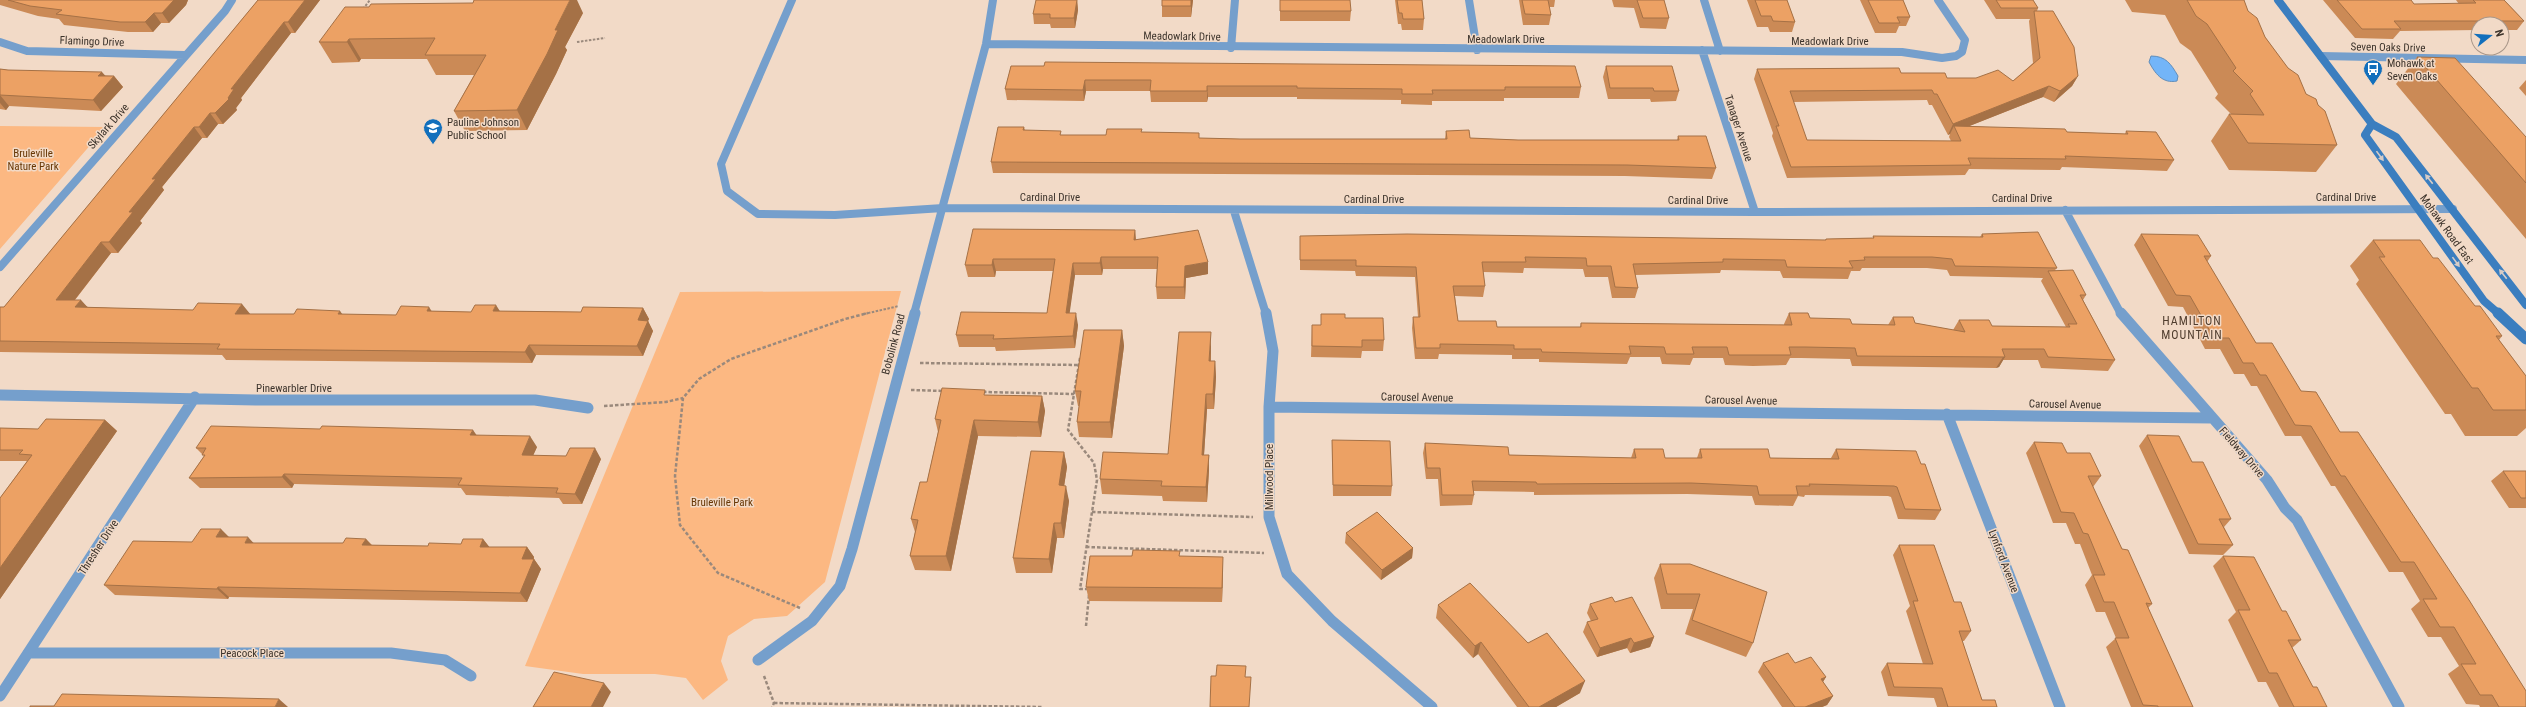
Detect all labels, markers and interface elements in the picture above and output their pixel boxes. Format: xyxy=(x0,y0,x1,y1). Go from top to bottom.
north arrow xyxy=(2470,16,2510,56)
text: N xyxy=(2492,28,2506,39)
street label: Meadowlark Drive xyxy=(1143,29,1221,44)
street label: Meadowlark Drive xyxy=(1467,33,1545,46)
street label: Flamingo Drive xyxy=(59,34,125,49)
street label: Meadowlark Drive xyxy=(1791,35,1869,48)
street label: Seven Oaks Drive xyxy=(2351,40,2425,55)
place label: Mohawk at Seven Oaks xyxy=(2387,57,2437,83)
bus stop icon: Mohawk at Seven Oaks xyxy=(2362,58,2384,86)
street label: Tanager Avenue xyxy=(1722,93,1755,163)
street label: Skylark Drive xyxy=(85,101,132,152)
place label: Pauline Johnson Public School xyxy=(447,116,519,142)
school or university icon: Pauline Johnson Public School xyxy=(422,117,444,145)
park label: Bruleville Nature Park xyxy=(7,147,59,173)
one-way arrow xyxy=(2376,151,2384,161)
one-way arrow xyxy=(2425,173,2434,184)
street label: Cardinal Drive xyxy=(1020,191,1080,204)
street label: Cardinal Drive xyxy=(2316,191,2376,204)
street label: Cardinal Drive xyxy=(1992,192,2052,205)
street label: Mohawk Road East xyxy=(2417,192,2476,267)
street label: Cardinal Drive xyxy=(1344,193,1404,206)
street label: Cardinal Drive xyxy=(1668,194,1728,207)
one-way arrow xyxy=(2452,256,2460,267)
one-way arrow xyxy=(2498,268,2507,279)
street label: Bobolink Road xyxy=(879,312,908,376)
district label: HAMILTON MOUNTAIN xyxy=(2161,314,2223,342)
street label: Pinewarbler Drive xyxy=(256,382,332,395)
street label: Carousel Avenue xyxy=(1381,390,1453,405)
street label: Carousel Avenue xyxy=(1705,393,1777,408)
street label: Carousel Avenue xyxy=(2029,397,2101,412)
street label: Fieldway Drive xyxy=(2216,425,2267,480)
street label: Millwood Place xyxy=(1263,444,1276,510)
park label: Bruleville Park xyxy=(691,496,753,509)
street label: Thresher Drive xyxy=(76,517,121,577)
street label: Lynford Avenue xyxy=(1986,528,2021,594)
street label: Peacock Place xyxy=(220,647,284,660)

